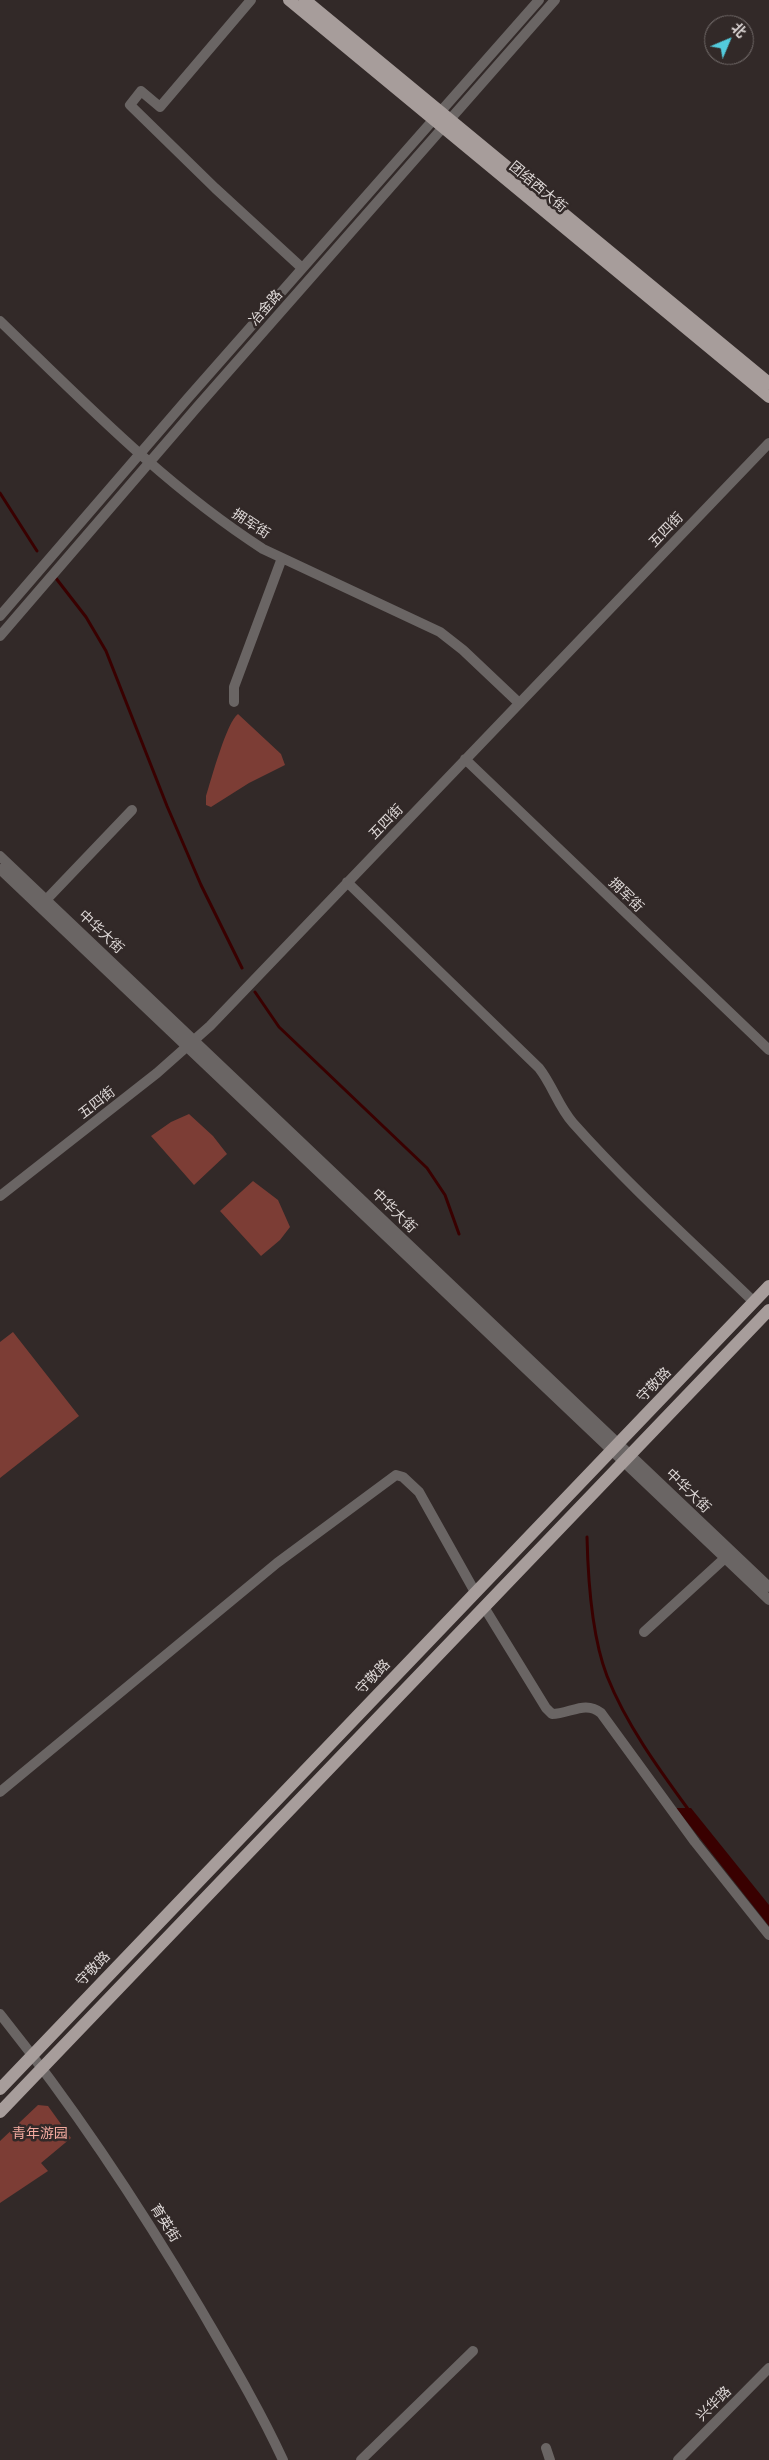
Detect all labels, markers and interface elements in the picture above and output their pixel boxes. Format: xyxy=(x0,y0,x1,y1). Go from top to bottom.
north arrow xyxy=(704,15,754,65)
text: 北 xyxy=(728,19,750,41)
street label: 团结西大街 xyxy=(506,158,570,216)
street label: 冶金路 xyxy=(246,287,286,329)
street label: 拥军街 xyxy=(229,506,273,542)
street label: 五四街 xyxy=(645,509,687,551)
street label: 五四街 xyxy=(365,801,407,843)
street label: 拥军街 xyxy=(605,874,647,916)
street label: 中华大街 xyxy=(75,907,127,957)
street label: 五四街 xyxy=(75,1083,119,1123)
street label: 中华大街 xyxy=(368,1186,420,1236)
street label: 守敬路 xyxy=(633,1364,675,1406)
street label: 中华大街 xyxy=(662,1466,714,1516)
street label: 守敬路 xyxy=(352,1656,394,1698)
street label: 守敬路 xyxy=(72,1948,114,1990)
park label: 青年游园 xyxy=(12,2126,68,2142)
street label: 育英街 xyxy=(147,2201,183,2245)
street label: 兴华路 xyxy=(693,2383,735,2425)

